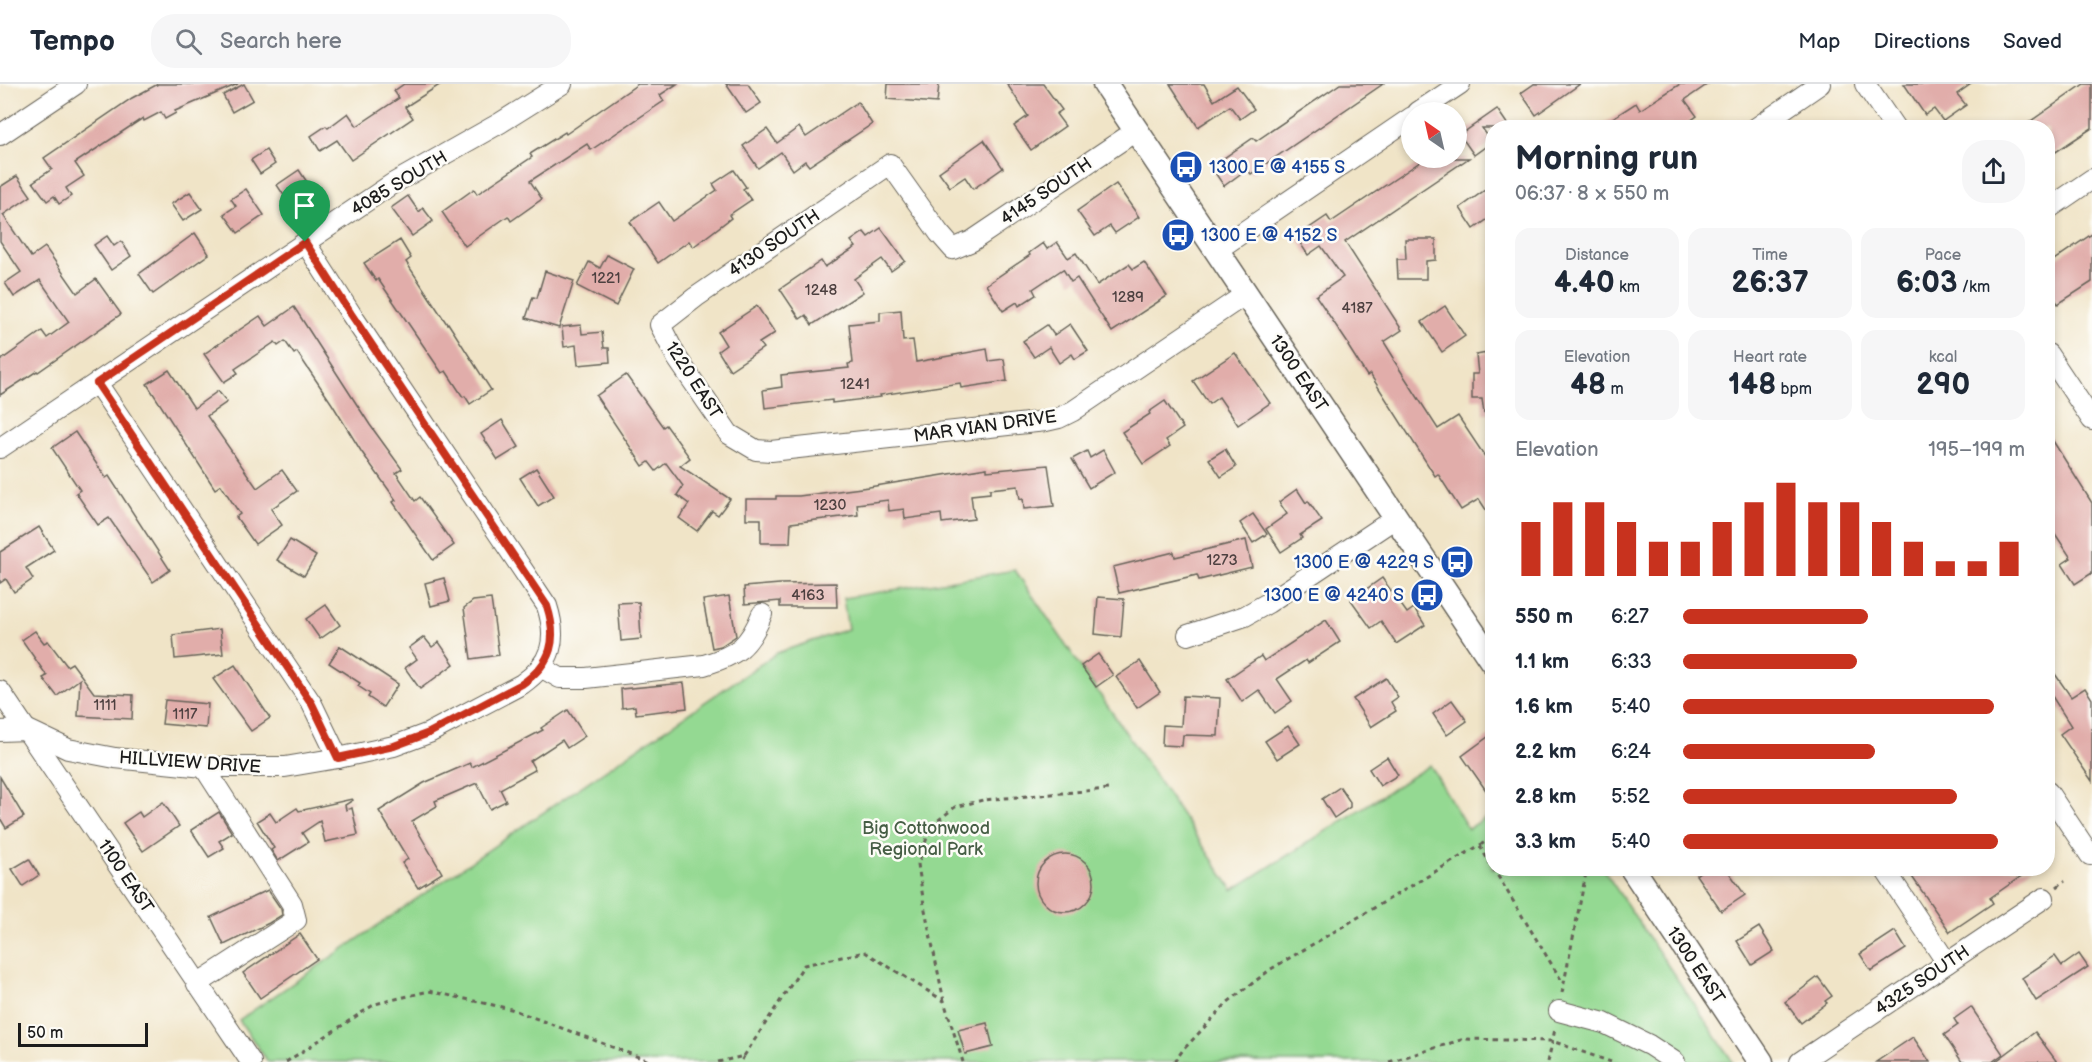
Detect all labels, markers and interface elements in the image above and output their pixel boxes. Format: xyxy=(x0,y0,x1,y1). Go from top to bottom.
search box xyxy=(151,14,571,68)
text: Tempo xyxy=(30,25,115,58)
icon: search xyxy=(172,25,205,58)
text: Search here xyxy=(220,28,342,55)
text: Map xyxy=(1798,29,1841,54)
text: Directions xyxy=(1874,29,1970,54)
text: Saved xyxy=(2003,29,2062,54)
north arrow xyxy=(1401,102,1467,168)
map controls xyxy=(1401,102,1467,168)
text: Morning run xyxy=(1515,139,1698,179)
button: share xyxy=(1962,140,2025,203)
street label: 4085 SOUTH xyxy=(347,146,451,220)
bus stop icon: 1300 E @ 4155 S xyxy=(1168,149,1204,185)
street label: 4145 SOUTH xyxy=(997,153,1096,230)
place label: 1300 E @ 4155 S xyxy=(1209,157,1345,178)
pin xyxy=(279,180,330,242)
text: 06:37 · 8 × 550 m xyxy=(1515,182,1669,206)
icon: arrive xyxy=(288,189,321,222)
street label: 4130 SOUTH xyxy=(725,205,824,282)
bus stop icon: 1300 E @ 4152 S xyxy=(1160,217,1196,253)
place label: 1300 E @ 4152 S xyxy=(1201,225,1338,246)
text: Distance xyxy=(1565,246,1629,265)
text: Time xyxy=(1752,246,1788,265)
text: Pace xyxy=(1925,246,1961,265)
text: 4.40 xyxy=(1554,265,1615,301)
text: 26:37 xyxy=(1731,265,1809,301)
text: 6:03 xyxy=(1896,265,1957,301)
house number: 1221 xyxy=(591,269,621,288)
text: km xyxy=(1615,278,1640,297)
text: /km xyxy=(1957,278,1990,297)
house number: 1248 xyxy=(805,281,837,300)
house number: 1289 xyxy=(1112,288,1144,307)
house number: 4187 xyxy=(1341,299,1373,318)
street label: 1300 EAST xyxy=(1265,331,1332,416)
street label: 1220 EAST xyxy=(661,338,726,423)
text: Elevation xyxy=(1564,348,1630,367)
text: Heart rate xyxy=(1733,348,1807,367)
text: kcal xyxy=(1929,348,1957,367)
text: 48 xyxy=(1570,367,1606,403)
text: 148 xyxy=(1728,367,1776,403)
text: 290 xyxy=(1916,367,1970,403)
house number: 1241 xyxy=(840,375,870,394)
text: m xyxy=(1606,380,1624,399)
text: bpm xyxy=(1776,380,1812,399)
street label: MAR VIAN DRIVE xyxy=(912,406,1058,447)
text: Elevation xyxy=(1515,438,1598,462)
text: 195–199 m xyxy=(1928,438,2025,462)
house number: 1230 xyxy=(814,496,846,515)
bus stop icon: 1300 E @ 4229 S xyxy=(1439,544,1475,580)
house number: 1273 xyxy=(1206,551,1238,570)
place label: 1300 E @ 4229 S xyxy=(1294,552,1434,573)
bus stop icon: 1300 E @ 4240 S xyxy=(1409,577,1445,613)
place label: 1300 E @ 4240 S xyxy=(1263,585,1404,606)
house number: 4163 xyxy=(791,586,825,605)
text: 550 m xyxy=(1515,605,1573,629)
text: 6:27 xyxy=(1611,605,1649,629)
text: 1.1 km xyxy=(1515,650,1569,674)
text: 6:33 xyxy=(1611,650,1652,674)
text: 1.6 km xyxy=(1515,695,1573,719)
text: 5:40 xyxy=(1611,695,1650,719)
house number: 1111 xyxy=(93,696,117,715)
house number: 1117 xyxy=(173,705,198,724)
text: 2.2 km xyxy=(1515,740,1576,764)
text: 6:24 xyxy=(1611,740,1651,764)
street label: HILLVIEW DRIVE xyxy=(118,747,262,778)
text: 2.8 km xyxy=(1515,785,1576,809)
text: 5:52 xyxy=(1611,785,1650,809)
park label: Big Cottonwood Regional Park xyxy=(862,818,990,860)
text: 3.3 km xyxy=(1515,830,1576,854)
text: 5:40 xyxy=(1611,830,1650,854)
street label: 1100 EAST xyxy=(93,835,158,917)
street label: 1300 EAST xyxy=(1662,923,1729,1008)
street label: 4325 SOUTH xyxy=(1871,941,1973,1020)
scale bar xyxy=(18,1020,148,1048)
text: 50 m xyxy=(27,1024,63,1043)

